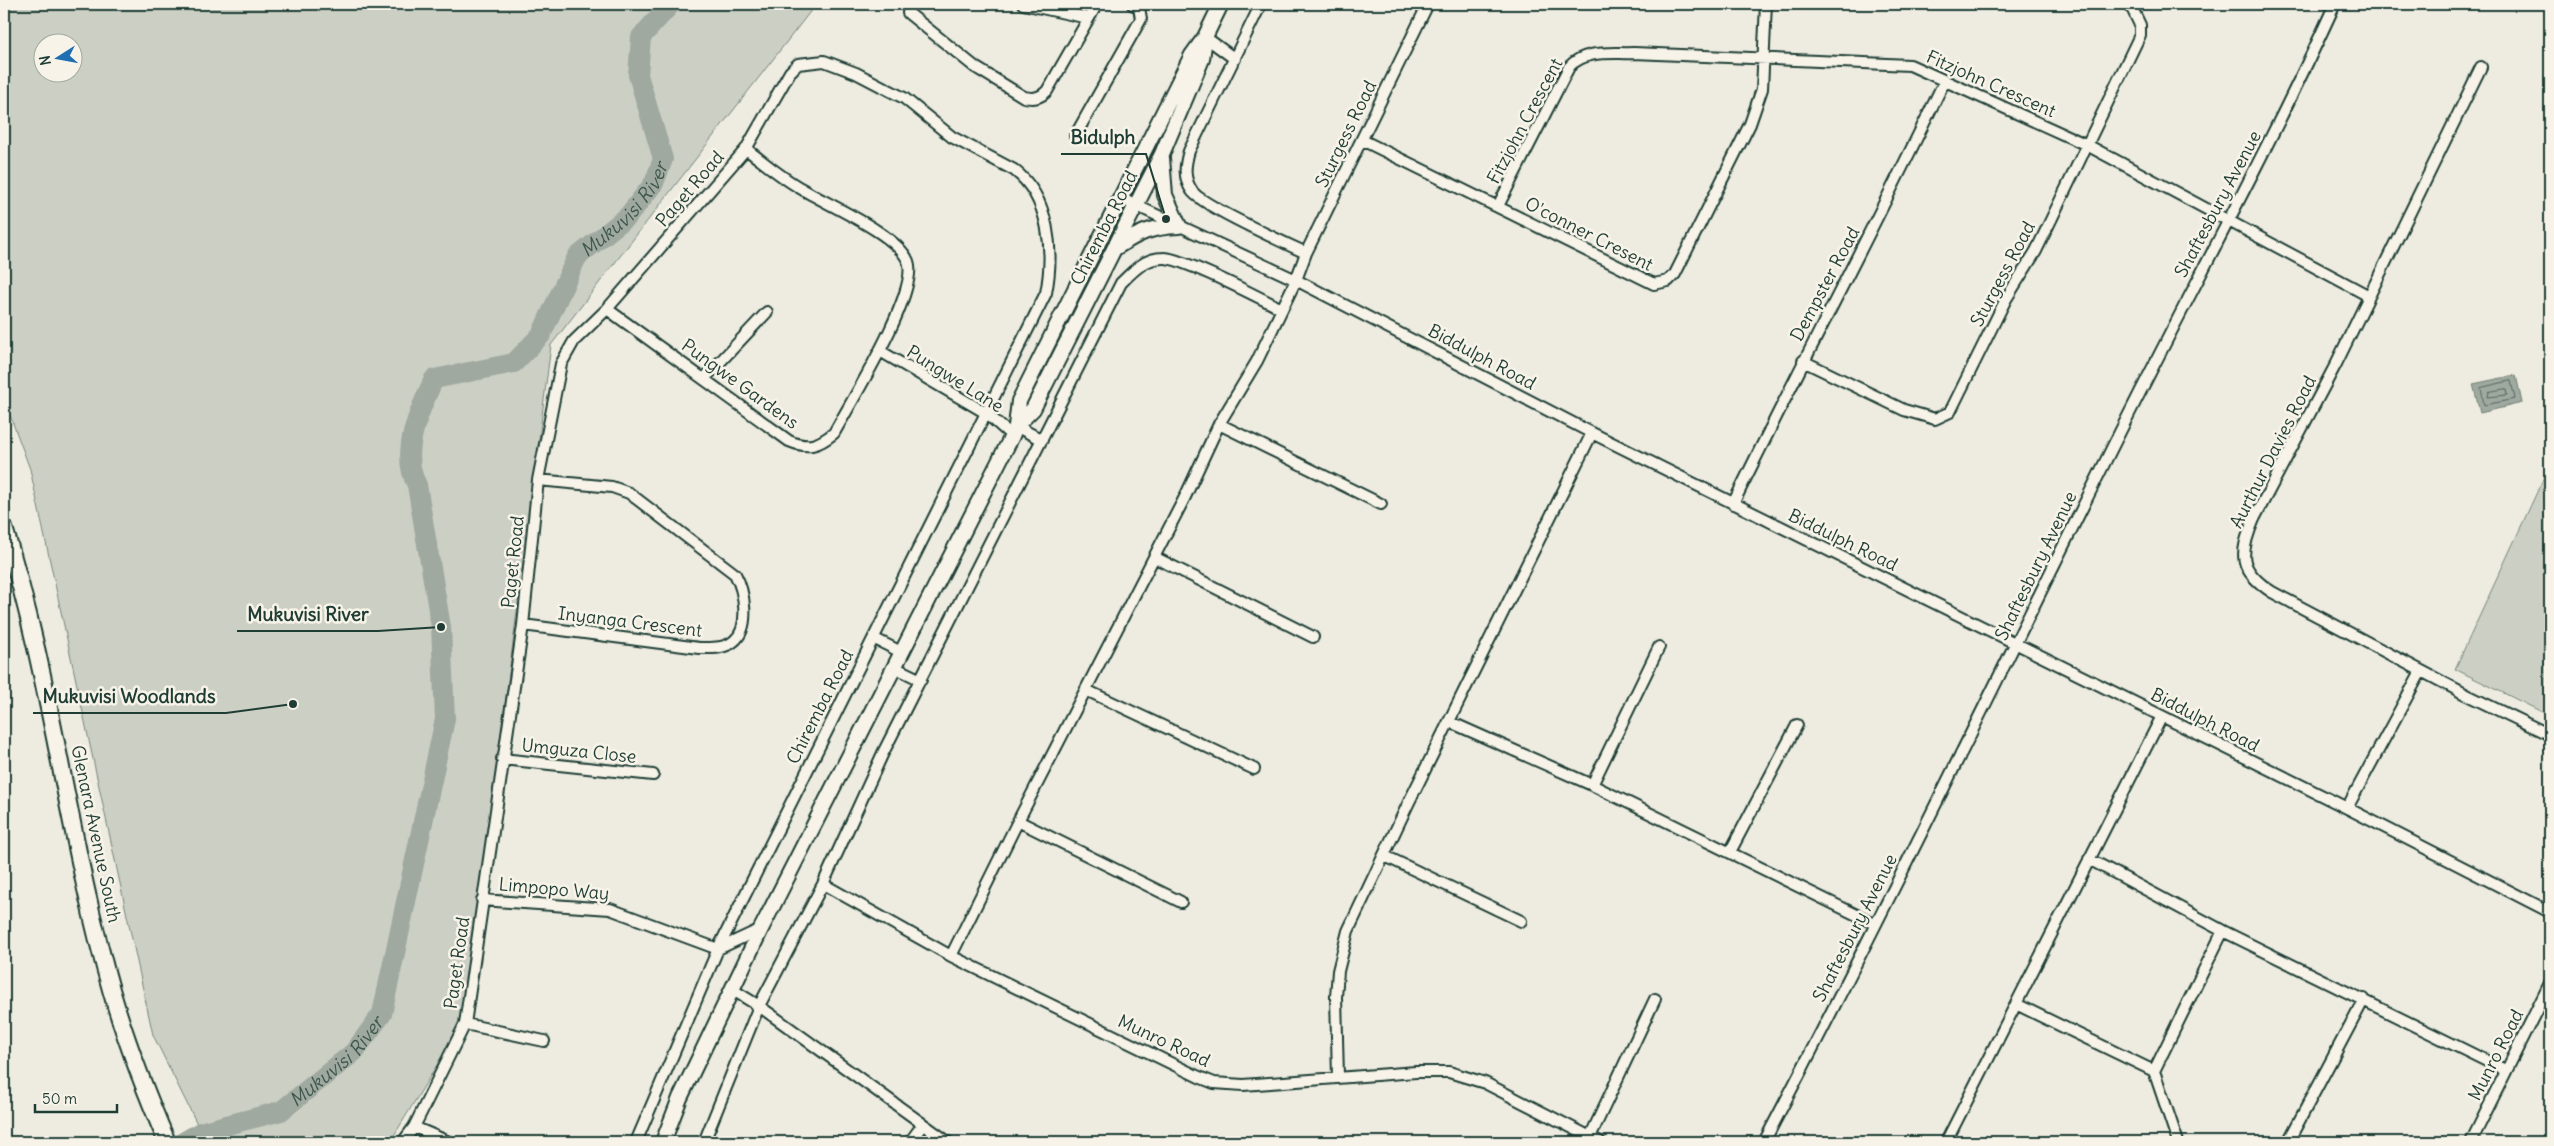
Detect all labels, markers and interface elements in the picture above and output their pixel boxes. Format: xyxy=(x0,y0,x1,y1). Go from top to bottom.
north arrow xyxy=(32,32,82,82)
street label: Fitzjohn Crescent xyxy=(1923,45,2060,122)
text: N xyxy=(35,54,55,67)
street label: Fitzjohn Crescent xyxy=(1482,54,1567,188)
street label: Sturgess Road xyxy=(1310,76,1382,191)
callout: Bidulph xyxy=(1061,120,1146,154)
text: Bidulph xyxy=(1070,125,1136,149)
street label: Shaftesbury Avenue xyxy=(2169,126,2266,281)
street label: Paget Road xyxy=(650,146,729,231)
water label: Mukuvisi River xyxy=(575,157,674,262)
street label: Chiremba Road xyxy=(1065,166,1142,289)
street label: O'conner Cresent xyxy=(1521,191,1657,276)
street label: Sturgess Road xyxy=(1965,217,2040,330)
street label: Dempster Road xyxy=(1785,222,1865,345)
street label: Biddulph Road xyxy=(1424,319,1540,395)
street label: Pungwe Gardens xyxy=(677,333,803,434)
street label: Pungwe Lane xyxy=(903,340,1008,417)
street label: Aurthur Davies Road xyxy=(2224,371,2321,532)
street label: Shaftesbury Avenue xyxy=(1989,488,2082,644)
street label: Biddulph Road xyxy=(1785,503,1902,576)
street label: Paget Road xyxy=(496,514,529,609)
callout: Mukuvisi River xyxy=(237,597,378,631)
street label: Inyanga Crescent xyxy=(557,601,703,642)
text: Mukuvisi River xyxy=(247,602,369,626)
street label: Chiremba Road xyxy=(781,645,858,768)
callout: Mukuvisi Woodlands xyxy=(33,679,226,713)
street label: Biddulph Road xyxy=(2147,682,2264,757)
text: Mukuvisi Woodlands xyxy=(42,684,216,708)
street label: Umguza Close xyxy=(520,733,638,768)
street label: Glenara Avenue South xyxy=(66,743,127,925)
street label: Shaftesbury Avenue xyxy=(1807,850,1902,1006)
street label: Limpopo Way xyxy=(498,872,610,905)
street label: Paget Road xyxy=(439,915,474,1011)
street label: Munro Road xyxy=(2463,1005,2529,1104)
street label: Munro Road xyxy=(1114,1009,1214,1072)
water label: Mukuvisi River xyxy=(284,1010,390,1112)
scale bar xyxy=(35,1081,118,1113)
text: 50 m xyxy=(42,1089,77,1108)

